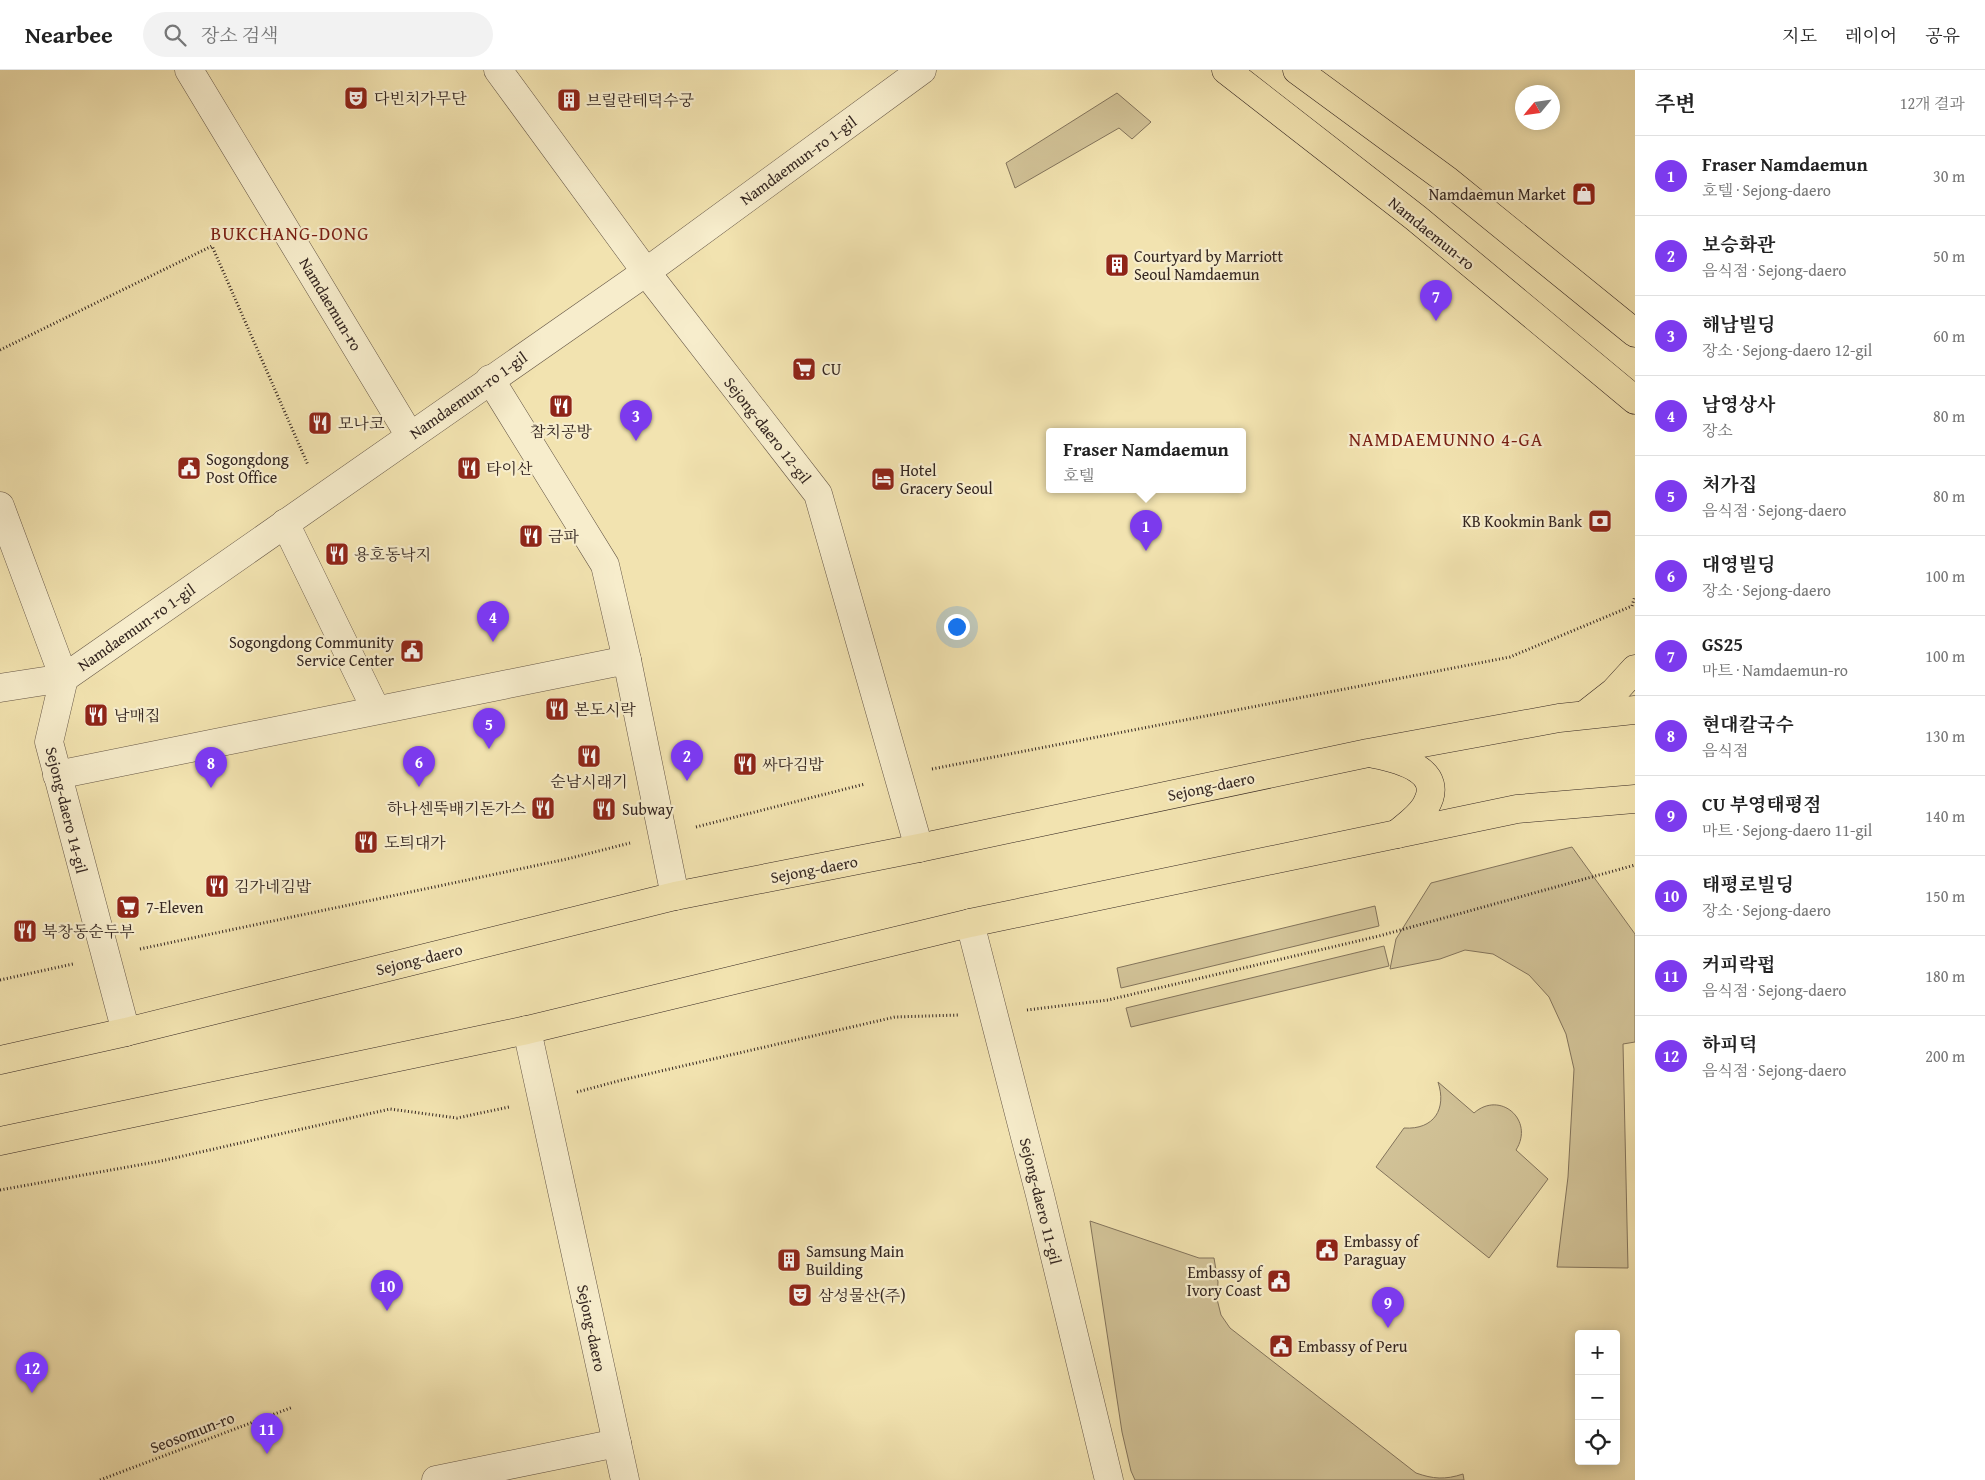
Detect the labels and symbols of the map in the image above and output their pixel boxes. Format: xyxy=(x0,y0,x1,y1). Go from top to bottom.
theatre icon: 다빈치가무단 xyxy=(343,85,369,111)
north arrow xyxy=(1515,85,1560,130)
place label: 다빈치가무단 xyxy=(374,86,467,110)
building icon: 브릴란테덕수궁 xyxy=(556,87,582,113)
place label: 브릴란테덕수궁 xyxy=(586,88,694,112)
street label: Namdaemun-ro 1-gil xyxy=(735,109,862,211)
shop icon: Namdaemun Market xyxy=(1571,181,1597,207)
place label: Namdaemun Market xyxy=(1429,182,1566,206)
street label: Namdaemun-ro xyxy=(1383,191,1481,275)
district label: BUKCHANG-DONG xyxy=(211,219,369,247)
place label: Courtyard by Marriott Seoul Namdaemun xyxy=(1134,244,1283,286)
building icon: Courtyard by Marriott Seoul Namdaemun xyxy=(1104,252,1130,278)
street label: Namdaemun-ro xyxy=(294,253,368,355)
pin: 7 xyxy=(1420,280,1452,321)
street label: Namdaemun-ro 1-gil xyxy=(404,345,532,445)
supermarket icon: CU xyxy=(791,356,817,382)
place label: CU xyxy=(822,357,842,381)
street label: Sejong-daero 12-gil xyxy=(719,372,818,489)
restaurant icon: 참치공방 xyxy=(548,393,574,419)
pin: 3 xyxy=(620,400,652,441)
restaurant icon: 모나코 xyxy=(307,410,333,436)
place label: 모나코 xyxy=(338,411,385,435)
place label: 참치공방 xyxy=(530,419,592,443)
district label: NAMDAEMUNNO 4-GA xyxy=(1349,425,1543,453)
place label: Sogongdong Post Office xyxy=(206,447,289,489)
public building icon: Sogongdong Post Office xyxy=(176,455,202,481)
restaurant icon: 타이산 xyxy=(456,455,482,481)
place label: 타이산 xyxy=(486,456,533,480)
place label: Hotel Gracery Seoul xyxy=(900,458,993,500)
hotel icon: Hotel Gracery Seoul xyxy=(870,466,896,492)
bank icon: KB Kookmin Bank xyxy=(1587,508,1613,534)
place label: KB Kookmin Bank xyxy=(1462,509,1583,533)
pin: 1 xyxy=(1130,510,1162,551)
restaurant icon: 금파 xyxy=(518,523,544,549)
place label: 금파 xyxy=(548,524,579,548)
restaurant icon: 용호동낙지 xyxy=(324,541,350,567)
place label: 용호동낙지 xyxy=(354,542,431,566)
street label: Namdaemun-ro 1-gil xyxy=(72,577,200,677)
pin: 4 xyxy=(477,601,509,642)
your location xyxy=(944,614,970,640)
place label: Sogongdong Community Service Center xyxy=(229,630,394,672)
public building icon: Sogongdong Community Service Center xyxy=(399,638,425,664)
restaurant icon: 본도시락 xyxy=(544,696,570,722)
place label: 본도시락 xyxy=(574,697,636,721)
restaurant icon: 남매집 xyxy=(83,702,109,728)
place label: 남매집 xyxy=(114,703,160,727)
pin: 5 xyxy=(473,708,505,749)
pin: 2 xyxy=(671,740,703,781)
restaurant icon: 순남시래기 xyxy=(576,743,602,769)
street label: Sejong-daero 14-gil xyxy=(40,744,94,876)
pin: 6 xyxy=(403,746,435,787)
pin: 8 xyxy=(195,747,227,788)
restaurant icon: 싸다김밥 xyxy=(732,751,758,777)
place label: 싸다김밥 xyxy=(762,752,824,776)
street label: Sejong-daero xyxy=(1165,765,1257,807)
place label: 순남시래기 xyxy=(550,769,628,793)
restaurant icon: 하나센뚝배기돈가스 xyxy=(530,795,556,821)
place label: 하나센뚝배기돈가스 xyxy=(387,796,527,820)
restaurant icon: Subway xyxy=(591,796,617,822)
place label: Subway xyxy=(622,797,673,821)
restaurant icon: 도틔대가 xyxy=(353,829,379,855)
place label: 도틔대가 xyxy=(384,830,446,854)
street label: Sejong-daero xyxy=(768,849,860,889)
restaurant icon: 김가네김밥 xyxy=(204,873,230,899)
place label: 김가네김밥 xyxy=(234,874,312,898)
supermarket icon: 7-Eleven xyxy=(115,894,141,920)
place label: 7-Eleven xyxy=(146,895,203,919)
restaurant icon: 북창동순두부 xyxy=(12,918,38,944)
place label: 북창동순두부 xyxy=(42,919,135,943)
street label: Sejong-daero xyxy=(373,937,465,981)
street label: Sejong-daero 11-gil xyxy=(1014,1135,1068,1267)
place label: Embassy of Paraguay xyxy=(1344,1229,1420,1271)
public building icon: Embassy of Paraguay xyxy=(1314,1237,1340,1263)
place label: Samsung Main Building xyxy=(806,1239,904,1281)
building icon: Samsung Main Building xyxy=(776,1247,802,1273)
place label: Embassy of Ivory Coast xyxy=(1187,1260,1264,1302)
public building icon: Embassy of Ivory Coast xyxy=(1266,1268,1292,1294)
pin: 10 xyxy=(371,1270,403,1311)
street label: Sejong-daero xyxy=(571,1282,613,1374)
theatre icon: 삼성물산(주) xyxy=(787,1282,813,1308)
place label: 삼성물산(주) xyxy=(818,1283,906,1307)
pin: 9 xyxy=(1372,1287,1404,1328)
public building icon: Embassy of Peru xyxy=(1268,1333,1294,1359)
place label: Embassy of Peru xyxy=(1298,1334,1408,1358)
pin: 12 xyxy=(16,1352,48,1393)
street label: Seosomun-ro xyxy=(146,1405,238,1459)
pin: 11 xyxy=(251,1413,283,1454)

